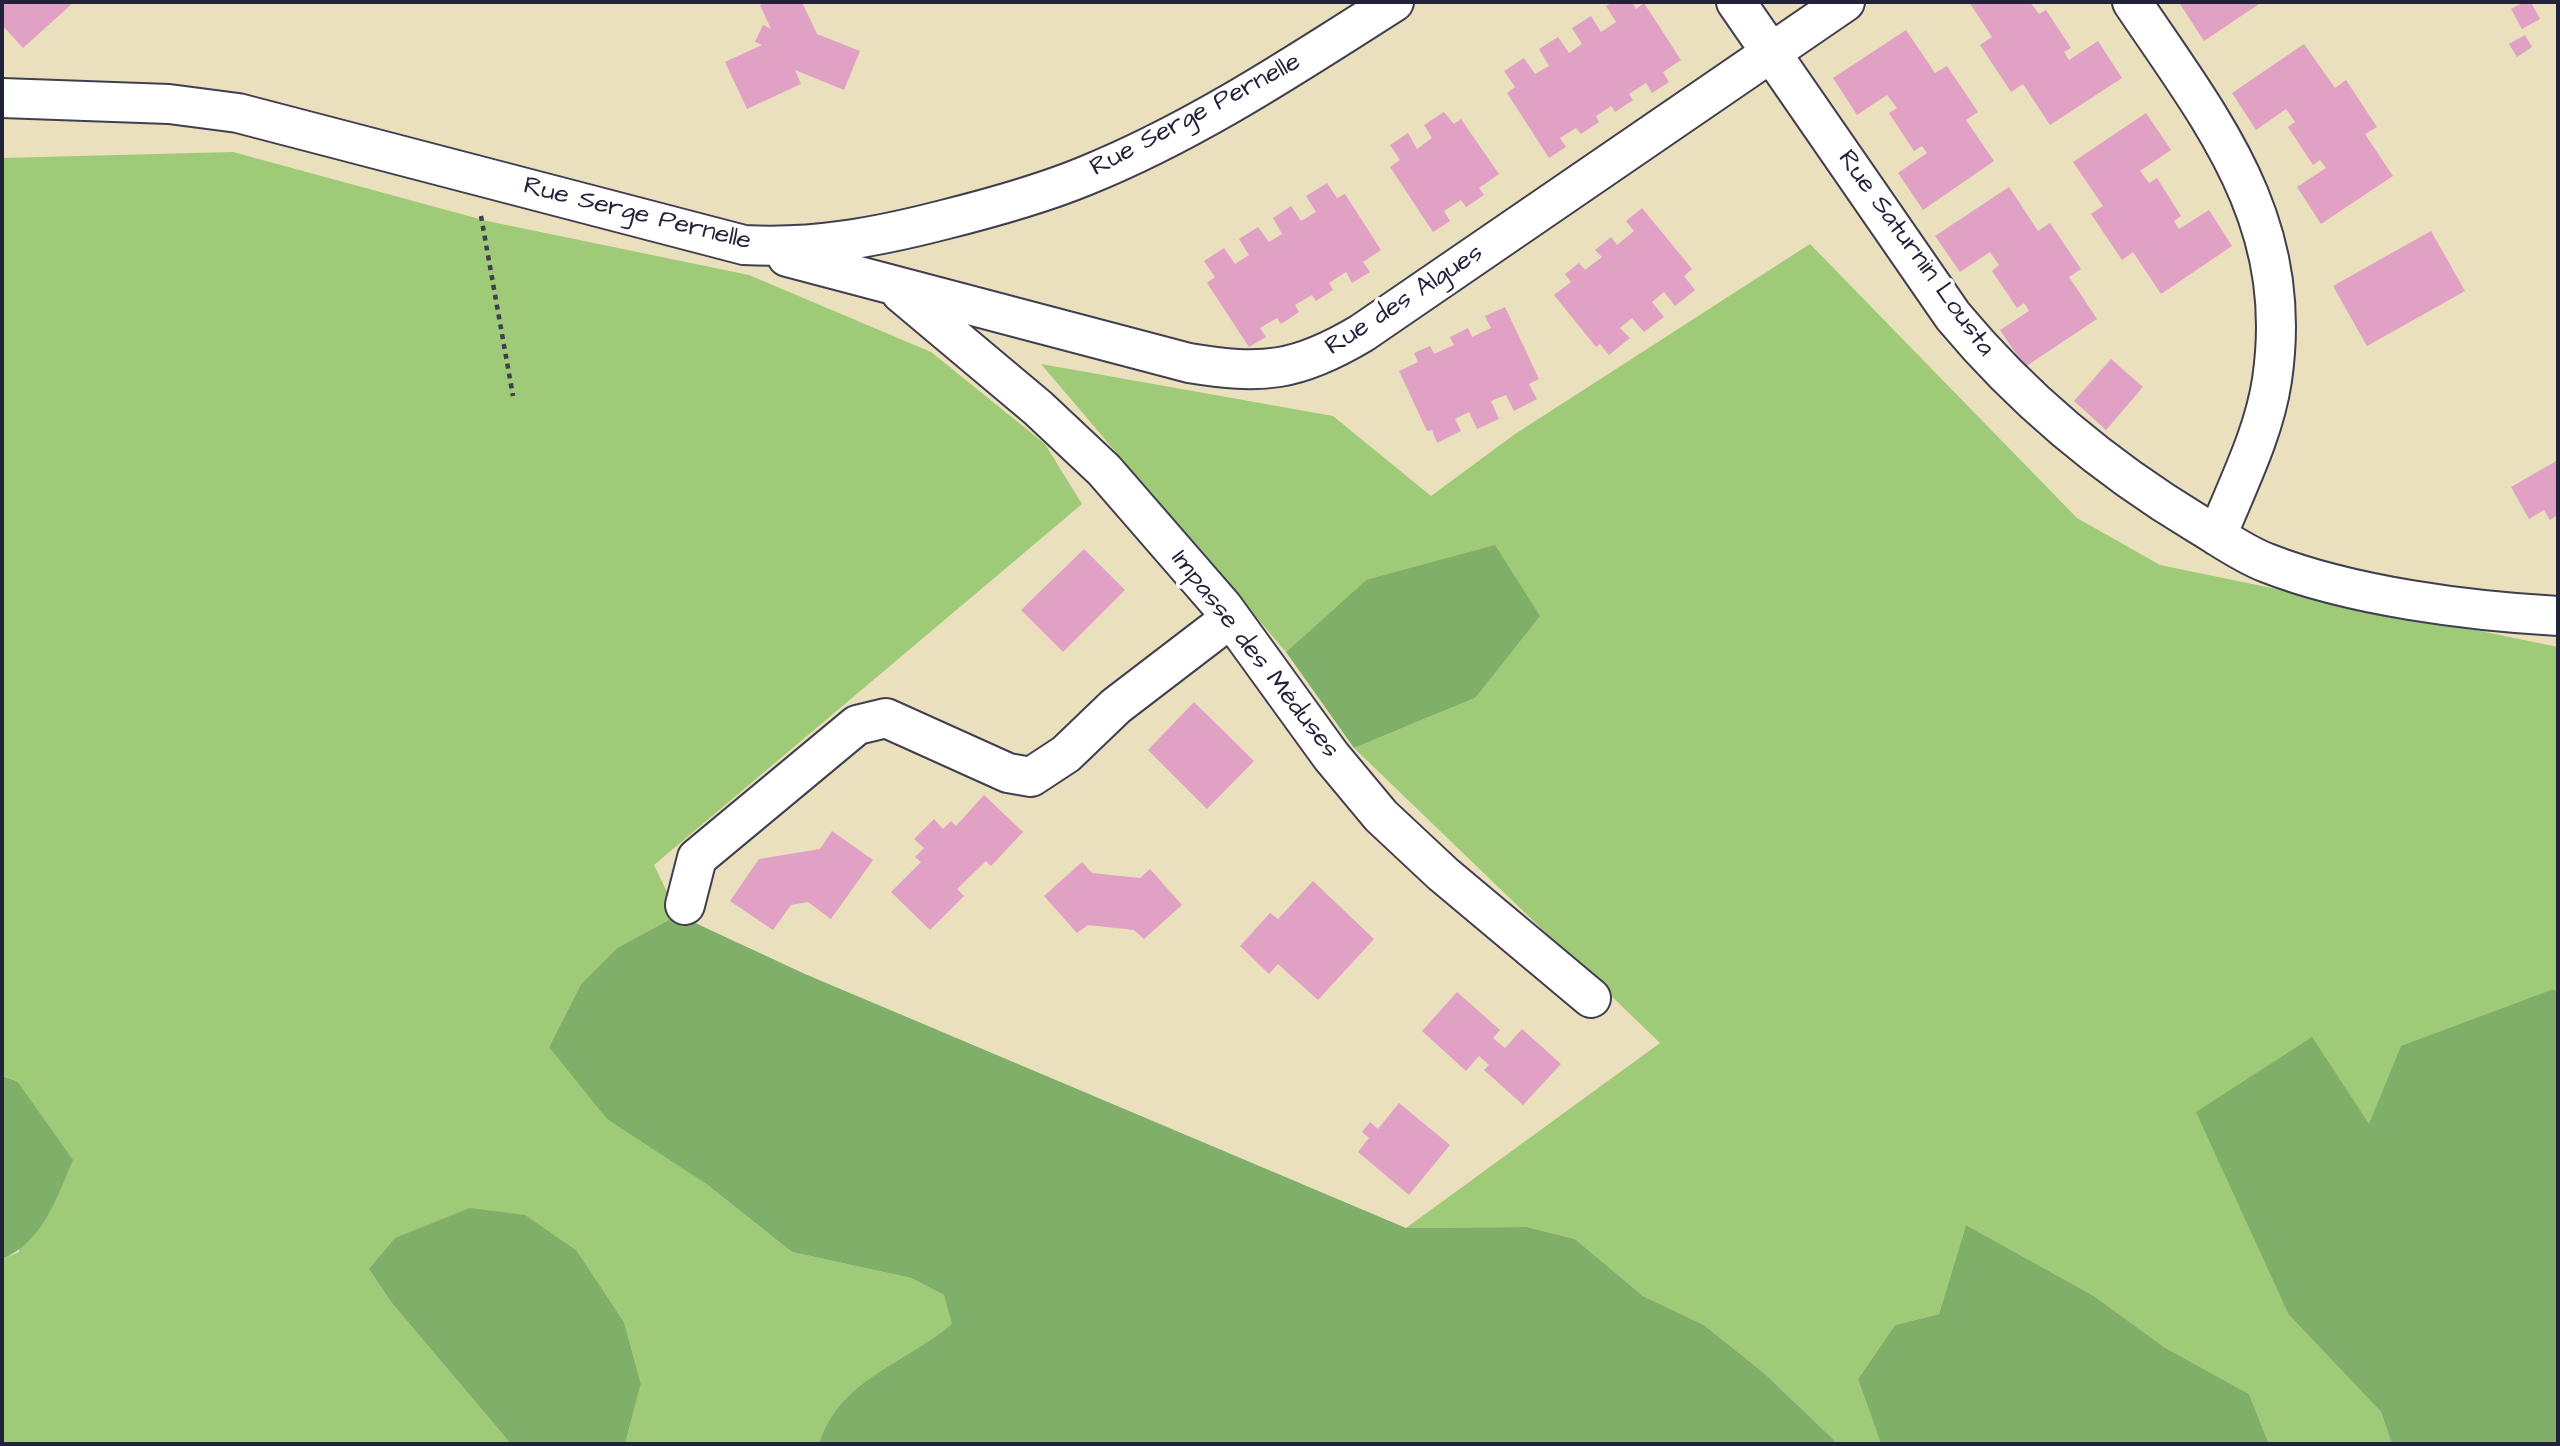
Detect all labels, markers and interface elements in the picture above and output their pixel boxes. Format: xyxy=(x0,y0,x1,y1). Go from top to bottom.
street label: Rue Serge Pernelle xyxy=(1086,47,1306,185)
street label: Rue Saturnin Lousta xyxy=(1830,145,2000,363)
street label: Rue Serge Pernelle xyxy=(520,172,754,258)
street label: Rue des Algues xyxy=(1320,238,1490,364)
street label: Impasse des Méduses xyxy=(1163,545,1345,765)

